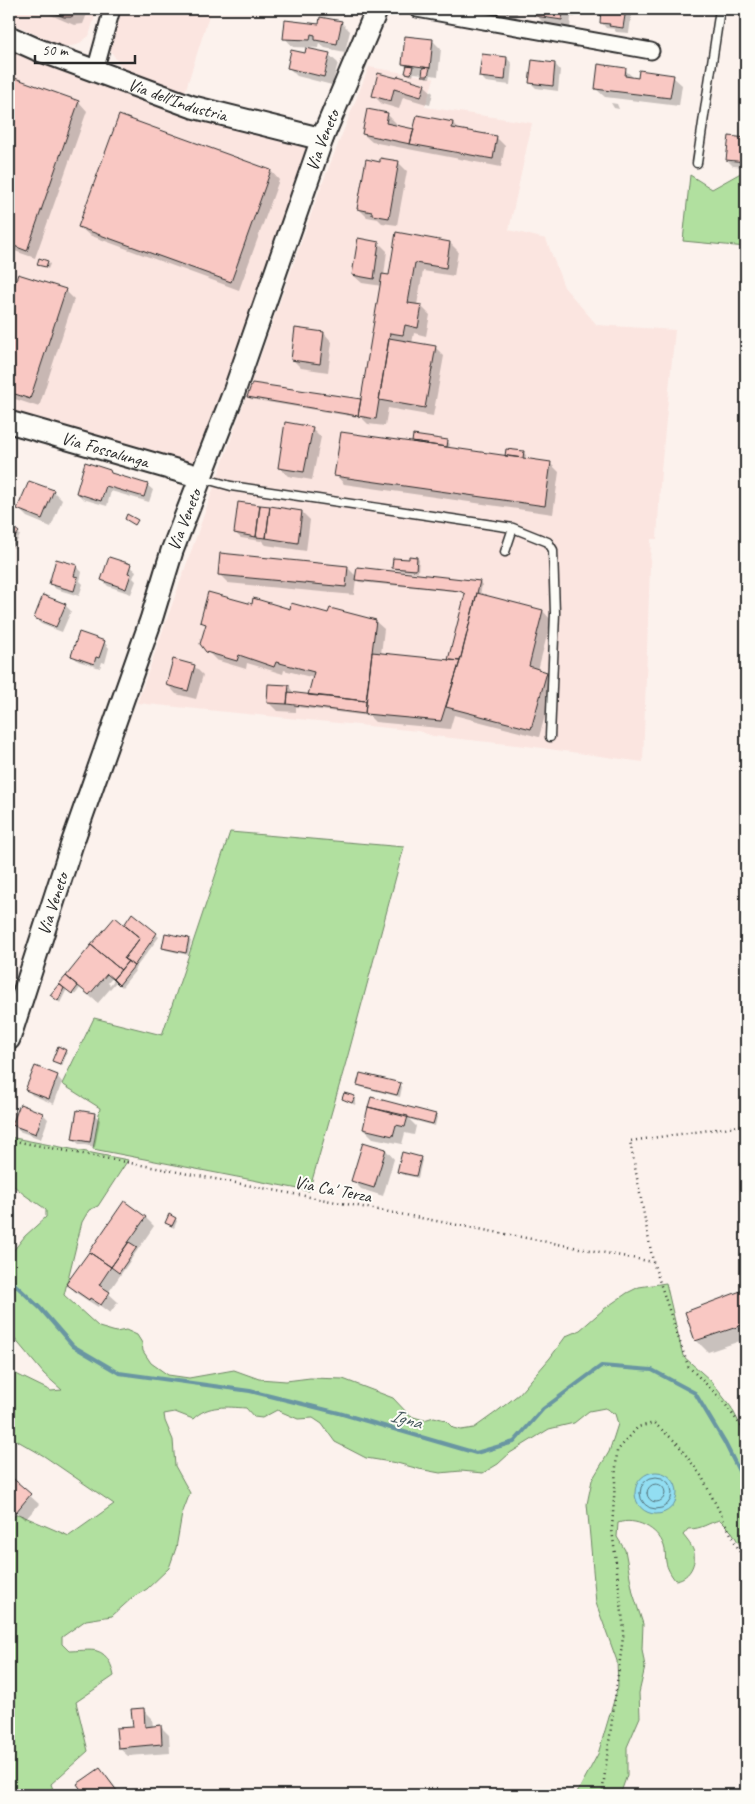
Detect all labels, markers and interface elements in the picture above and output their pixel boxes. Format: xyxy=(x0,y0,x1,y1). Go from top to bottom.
scale bar xyxy=(35,32,135,64)
text: 50 m xyxy=(42,41,69,60)
street label: Via dell'Industria xyxy=(125,73,231,126)
street label: Via Veneto xyxy=(301,105,345,174)
street label: Via Fossalunga xyxy=(59,427,153,473)
street label: Via Veneto xyxy=(162,484,207,554)
street label: Via Veneto xyxy=(32,868,73,938)
street label: Via Ca' Terza xyxy=(293,1171,375,1208)
water label: Igna xyxy=(388,1403,426,1435)

